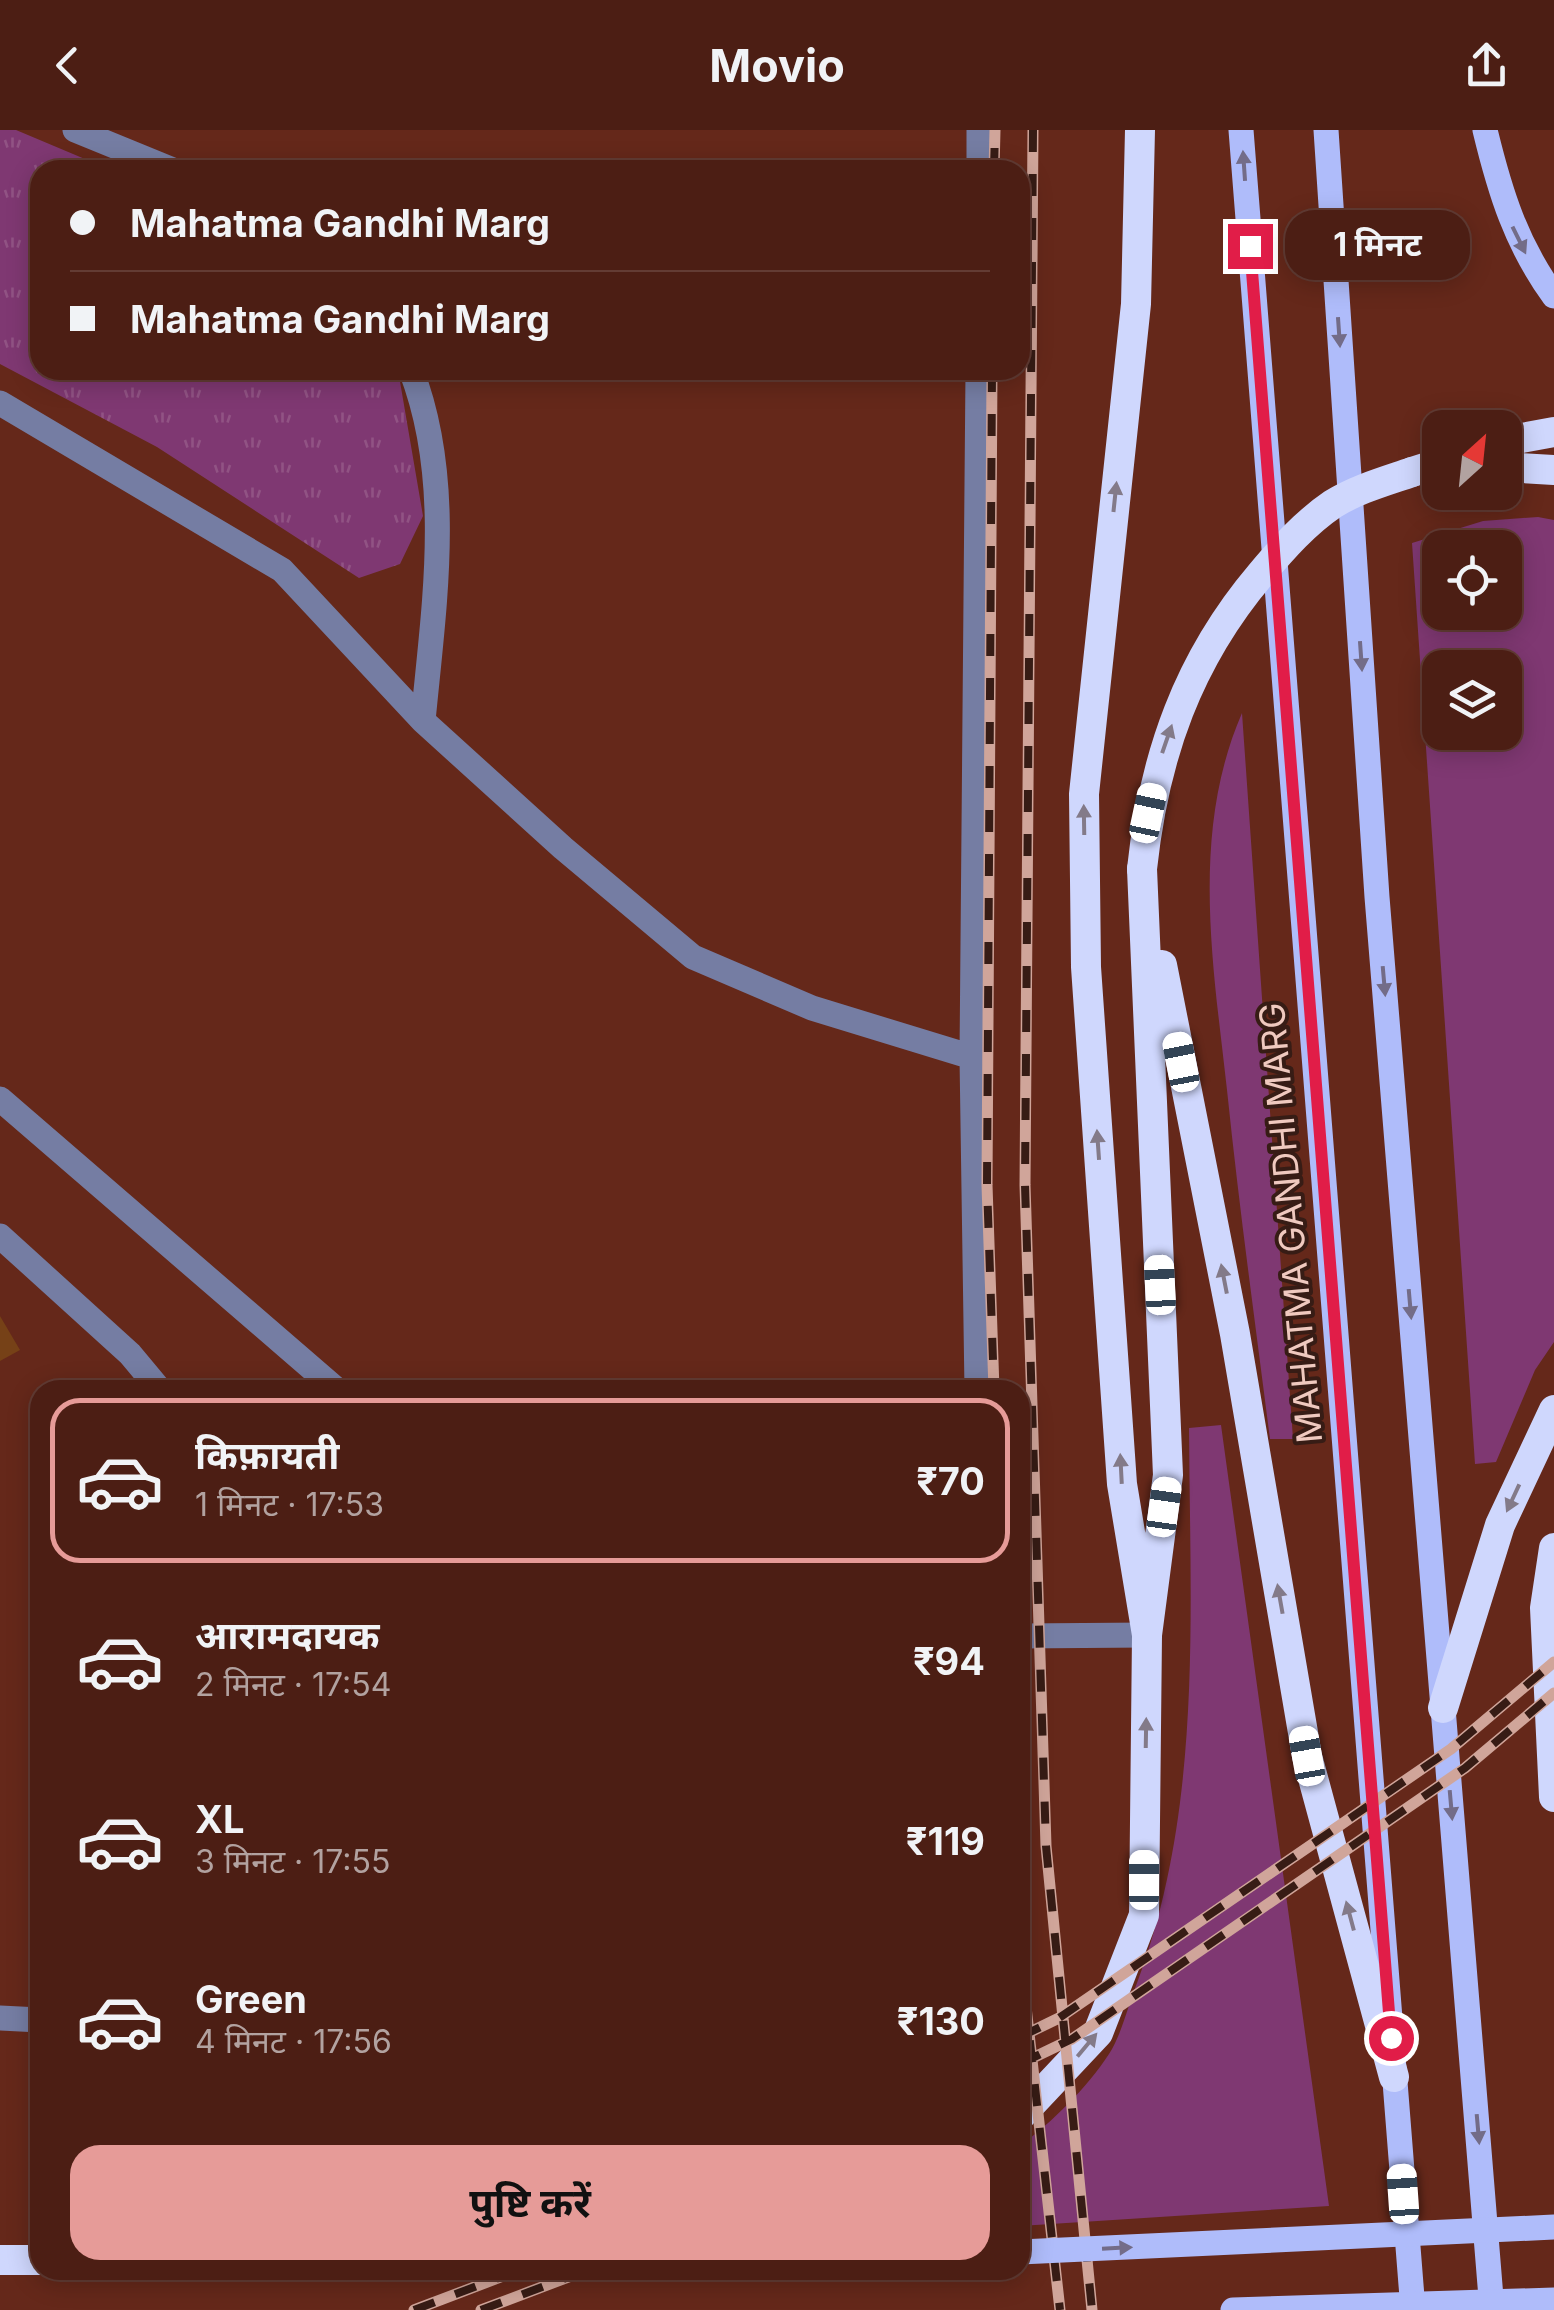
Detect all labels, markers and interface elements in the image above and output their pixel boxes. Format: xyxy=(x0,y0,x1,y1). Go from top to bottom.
icon: back xyxy=(40,38,95,93)
text: Movio xyxy=(709,38,845,93)
icon: share xyxy=(1459,38,1514,93)
one-way arrow xyxy=(1236,149,1252,181)
text: Mahatma Gandhi Marg xyxy=(130,200,550,246)
callout: 1 मिनट xyxy=(1285,211,1470,281)
route end xyxy=(1228,224,1273,269)
text: 1 मिनट xyxy=(1333,225,1422,264)
one-way arrow xyxy=(1510,225,1527,254)
text: Mahatma Gandhi Marg xyxy=(130,296,550,342)
one-way arrow xyxy=(1332,317,1348,349)
north arrow xyxy=(1422,410,1522,510)
map controls xyxy=(1422,410,1522,750)
one-way arrow xyxy=(1107,481,1123,513)
button: locate xyxy=(1422,530,1522,630)
one-way arrow xyxy=(1353,641,1369,673)
button: layers xyxy=(1422,650,1522,750)
one-way arrow xyxy=(1160,723,1175,753)
car xyxy=(1127,781,1169,845)
one-way arrow xyxy=(1076,804,1092,836)
one-way arrow xyxy=(1376,965,1392,997)
street label: MAHATMA GANDHI MARG xyxy=(1250,1001,1330,1445)
car xyxy=(1161,1030,1201,1094)
one-way arrow xyxy=(1090,1129,1106,1160)
car xyxy=(1143,1254,1177,1316)
one-way arrow xyxy=(1215,1263,1231,1294)
one-way arrow xyxy=(1403,1289,1419,1321)
text: किफ़ायती xyxy=(195,1432,339,1478)
icon: car xyxy=(75,1436,165,1526)
one-way arrow xyxy=(1113,1453,1129,1485)
text: ₹70 xyxy=(916,1458,985,1504)
car xyxy=(1145,1475,1183,1539)
one-way arrow xyxy=(1504,1484,1521,1513)
text: 1 मिनट · 17:53 xyxy=(195,1485,384,1524)
one-way arrow xyxy=(1272,1582,1287,1614)
text: आरामदायक xyxy=(195,1612,379,1658)
icon: car xyxy=(75,1616,165,1706)
text: ₹94 xyxy=(913,1638,985,1684)
text: 2 मिनट · 17:54 xyxy=(195,1665,391,1704)
one-way arrow xyxy=(1138,1716,1154,1748)
car xyxy=(1287,1724,1327,1788)
one-way arrow xyxy=(1444,1789,1460,1821)
icon: car xyxy=(75,1796,165,1886)
text: XL xyxy=(195,1796,245,1842)
text: ₹119 xyxy=(906,1818,985,1864)
text: 3 मिनट · 17:55 xyxy=(195,1842,390,1881)
car xyxy=(1129,1850,1159,1910)
one-way arrow xyxy=(1342,1900,1358,1931)
icon: car xyxy=(75,1976,165,2066)
text: Green xyxy=(195,1976,307,2022)
text: ₹130 xyxy=(897,1998,985,2044)
route start xyxy=(1369,2016,1414,2061)
text: 4 मिनट · 17:56 xyxy=(195,2022,392,2061)
one-way arrow xyxy=(1076,2033,1098,2058)
one-way arrow xyxy=(1470,2113,1486,2145)
button: पुष्टि करें xyxy=(70,2145,990,2260)
car xyxy=(1386,2163,1420,2225)
one-way arrow xyxy=(1102,2240,1134,2256)

